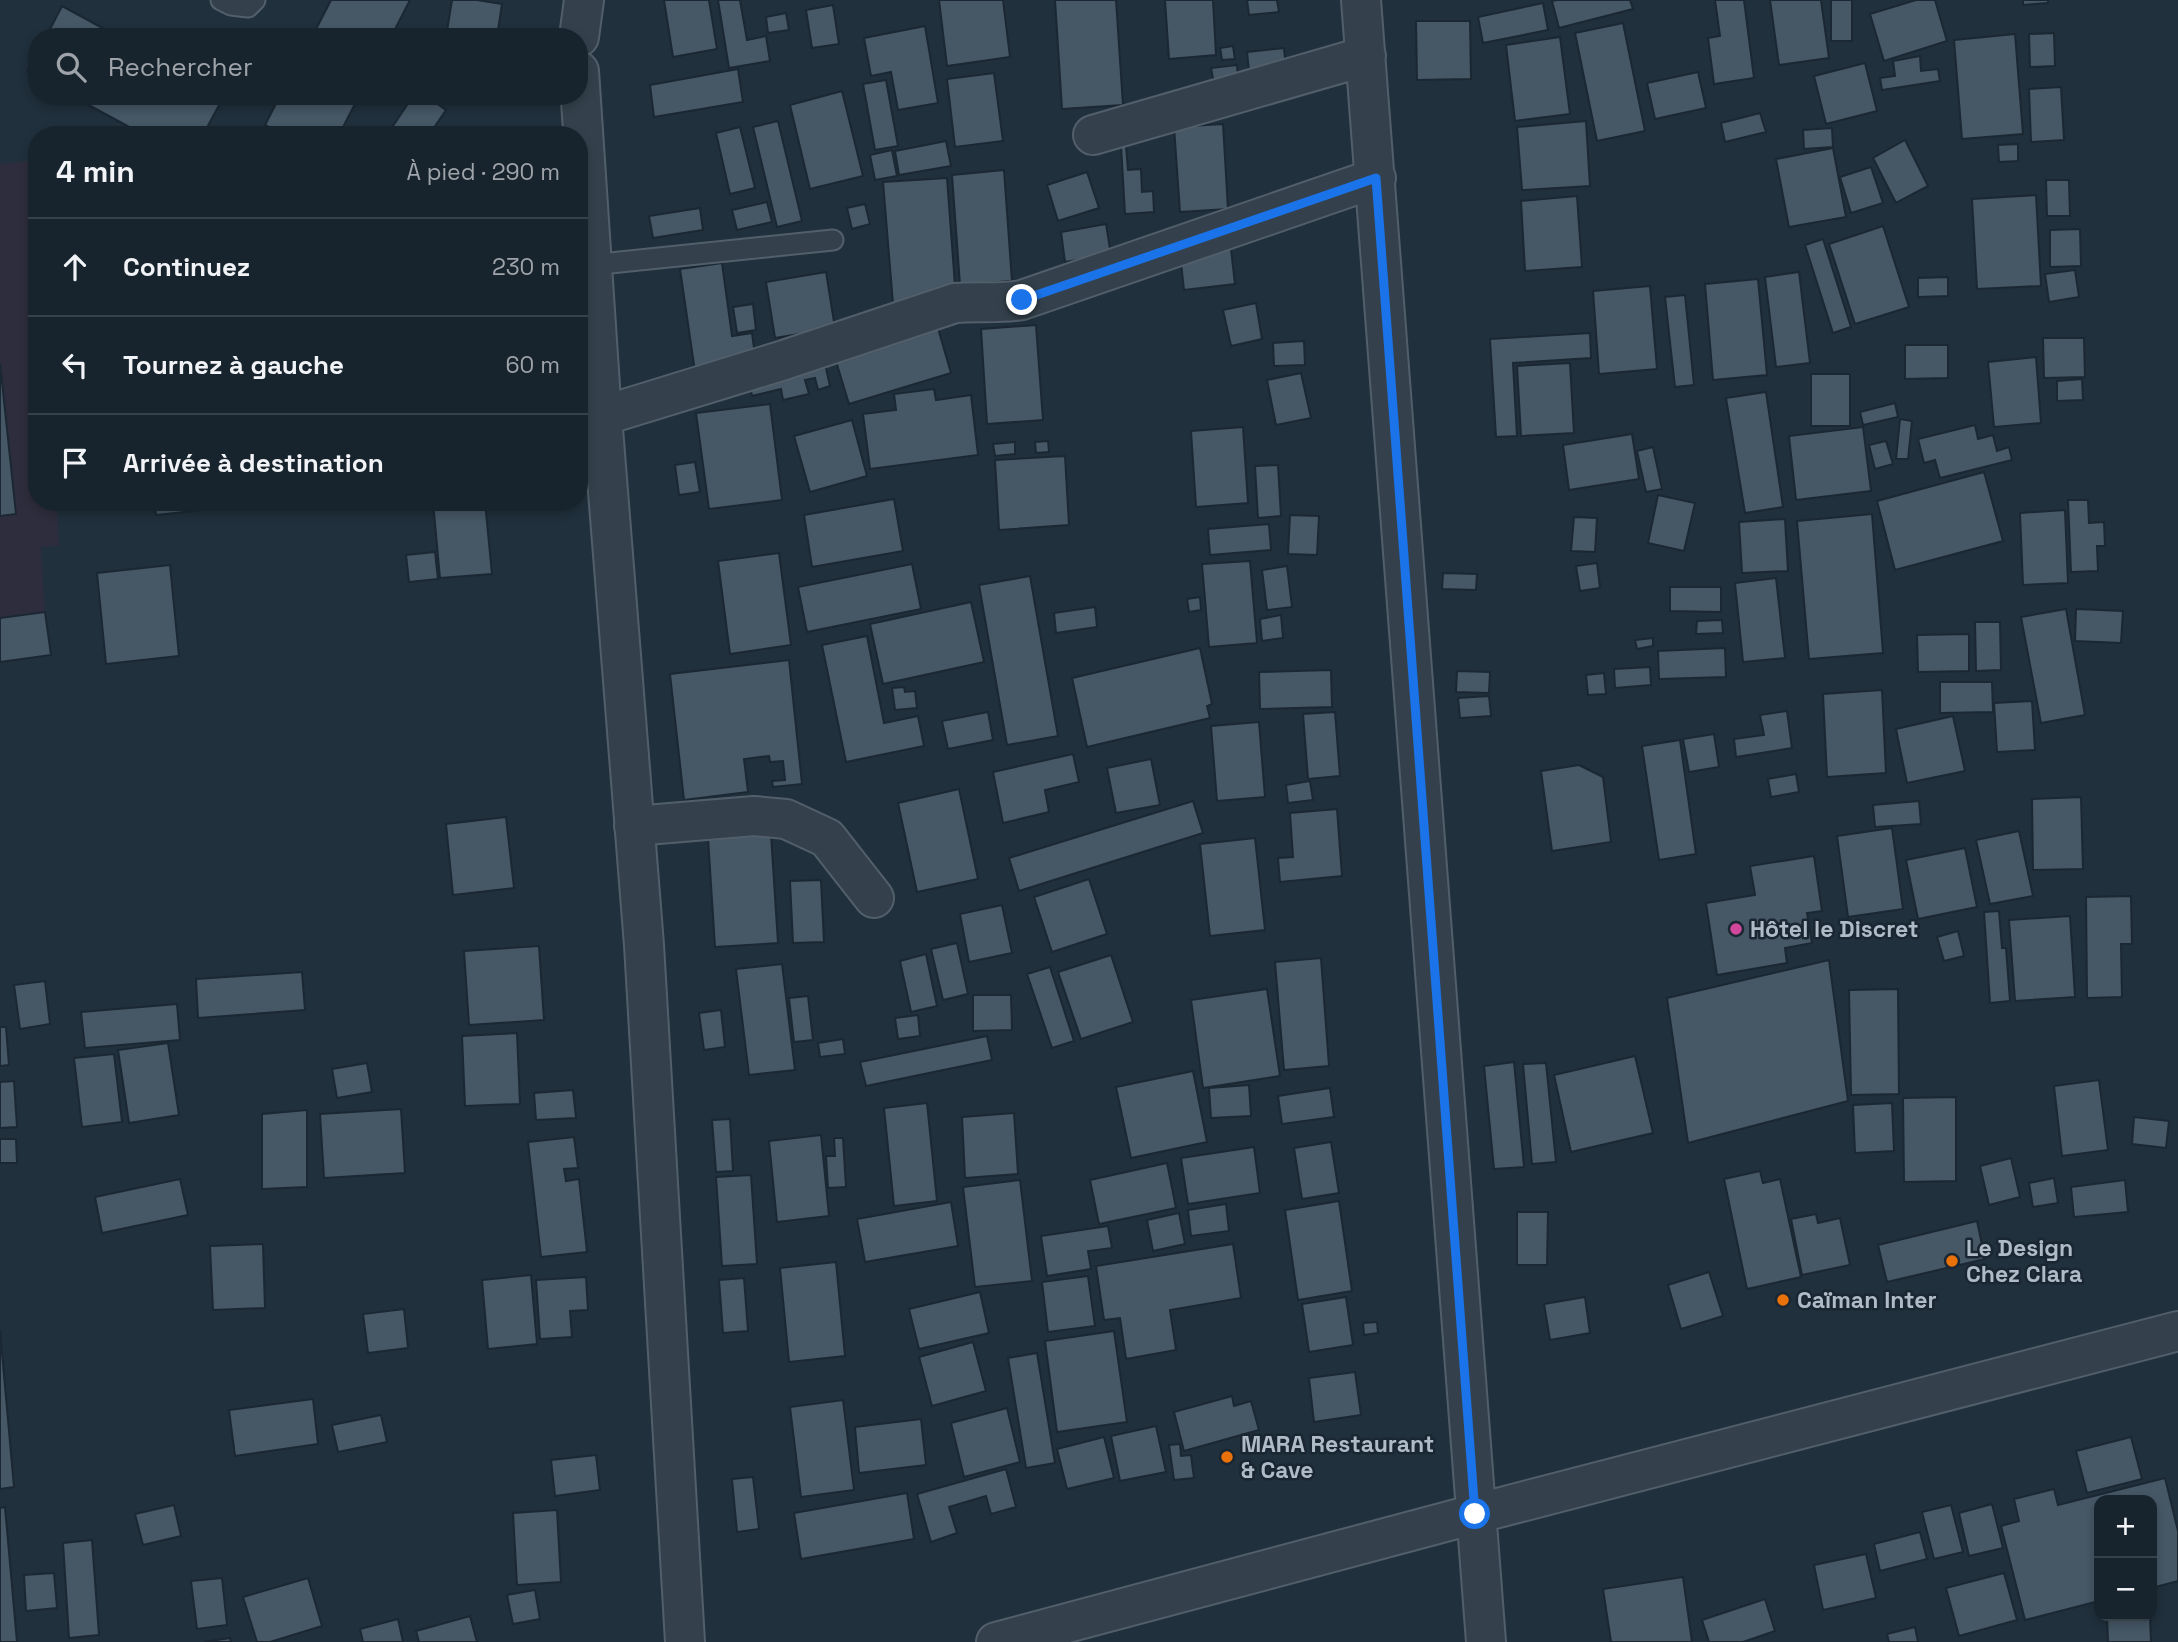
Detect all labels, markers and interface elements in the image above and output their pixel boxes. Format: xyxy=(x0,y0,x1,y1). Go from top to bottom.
search box xyxy=(28,28,588,105)
icon: search xyxy=(52,48,90,86)
text: Rechercher xyxy=(108,50,253,84)
text: 4 min xyxy=(56,152,135,191)
text: À pied · 290 m xyxy=(407,157,560,187)
icon: ahead xyxy=(56,248,94,286)
text: Continuez xyxy=(123,250,250,284)
text: 230 m xyxy=(492,252,560,282)
route end xyxy=(1006,284,1037,315)
icon: left xyxy=(56,346,94,384)
text: Tournez à gauche xyxy=(123,348,344,382)
text: 60 m xyxy=(505,350,560,380)
icon: arrive xyxy=(56,444,94,482)
text: Arrivée à destination xyxy=(123,446,384,480)
place label: Hôtel le Discret xyxy=(1750,914,1918,944)
marker: Hôtel le Discret xyxy=(1728,921,1744,937)
place label: Le Design Chez Clara xyxy=(1966,1233,2082,1289)
marker: Le Design Chez Clara xyxy=(1944,1253,1960,1269)
place label: Caïman Inter xyxy=(1797,1285,1937,1315)
marker: Caïman Inter xyxy=(1775,1292,1791,1308)
place label: MARA Restaurant & Cave xyxy=(1241,1429,1434,1485)
marker: MARA Restaurant & Cave xyxy=(1219,1449,1235,1465)
map controls xyxy=(2094,1495,2157,1621)
button: + xyxy=(2094,1495,2157,1558)
route start xyxy=(1459,1498,1490,1529)
button: − xyxy=(2094,1558,2157,1621)

